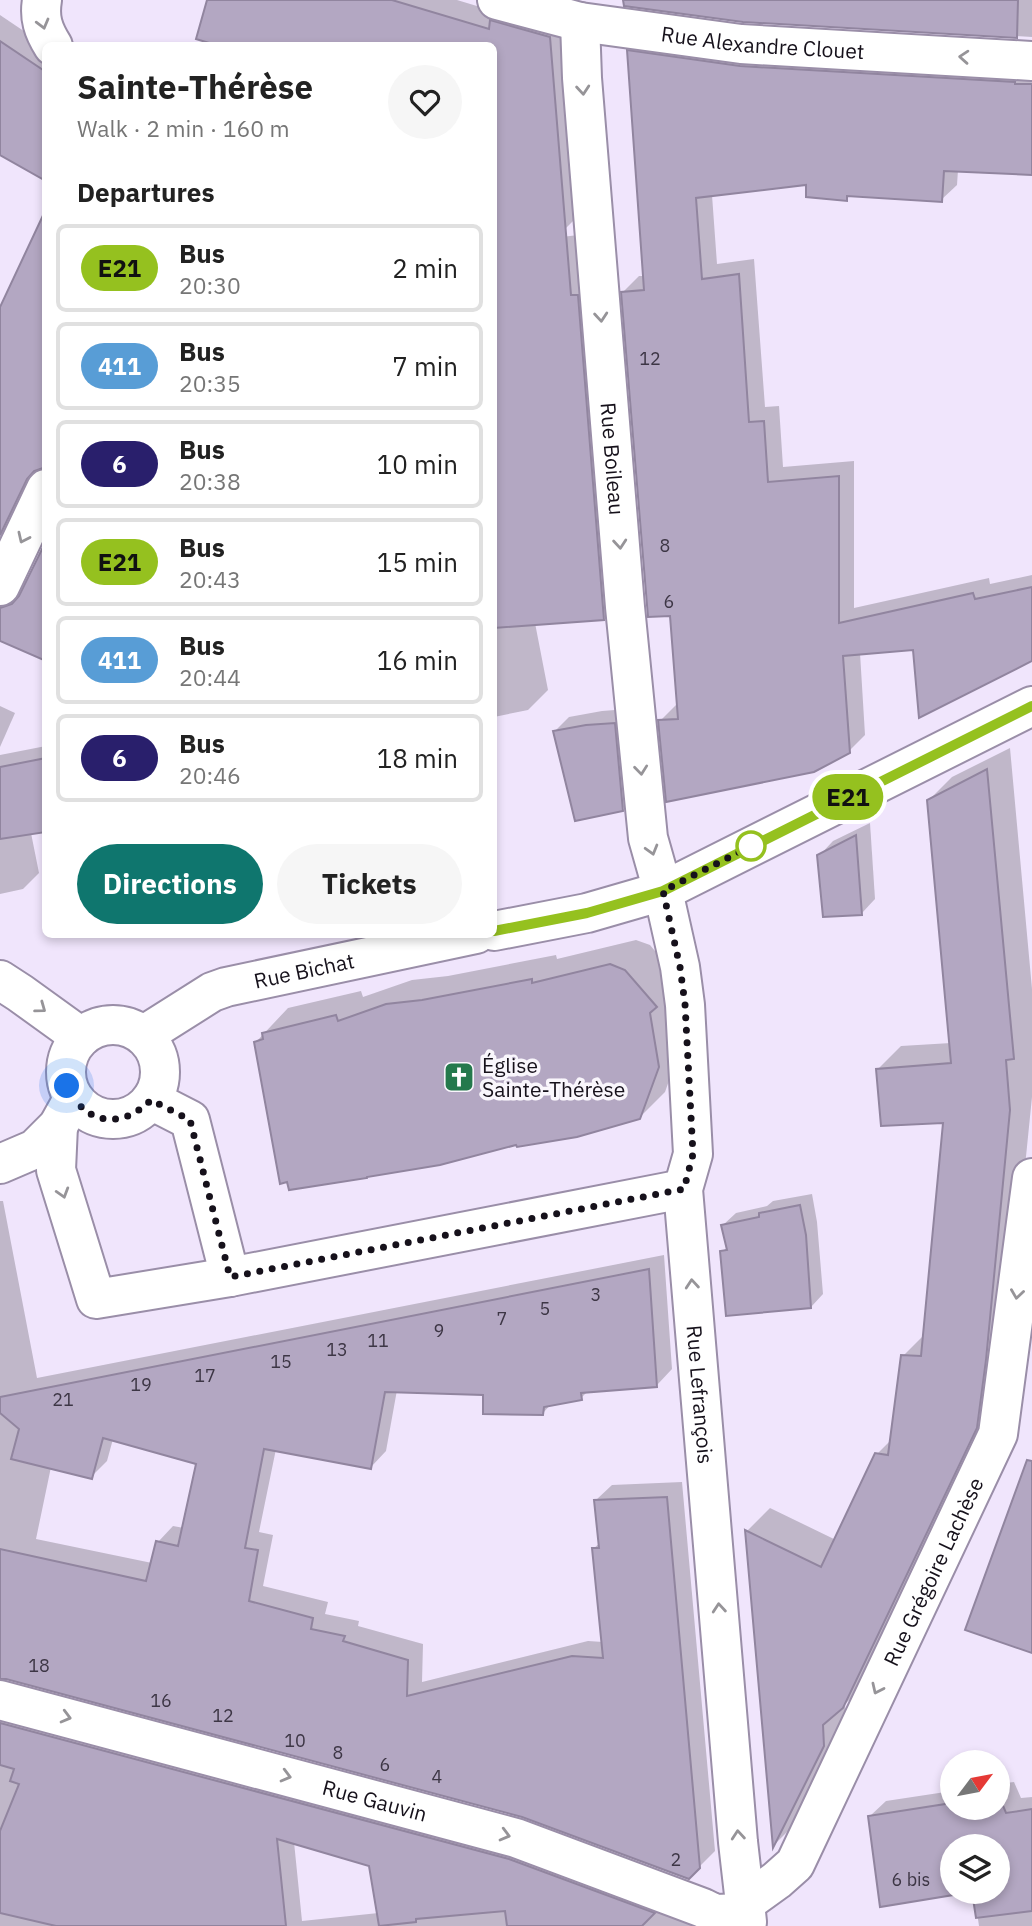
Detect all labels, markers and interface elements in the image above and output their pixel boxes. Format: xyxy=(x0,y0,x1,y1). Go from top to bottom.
one-way arrow xyxy=(35,17,50,29)
street label: Rue Alexandre Clouet xyxy=(660,19,865,65)
one-way arrow xyxy=(958,49,969,64)
text: Sainte-Thérèse xyxy=(77,65,313,108)
button: heart xyxy=(388,65,462,139)
one-way arrow xyxy=(575,85,590,96)
text: Walk · 2 min · 160 m xyxy=(77,113,290,143)
text: Departures xyxy=(77,175,215,209)
text: Bus xyxy=(179,236,225,270)
text: 2 min xyxy=(392,251,458,285)
text: E21 xyxy=(98,252,141,284)
text: 20:30 xyxy=(179,270,241,300)
one-way arrow xyxy=(593,312,608,323)
text: Bus xyxy=(179,334,225,368)
house number: 12 xyxy=(639,347,661,370)
text: 7 min xyxy=(392,349,458,383)
text: 411 xyxy=(98,350,141,382)
text: 20:35 xyxy=(179,368,241,398)
street label: Rue Boileau xyxy=(594,401,631,516)
text: Bus xyxy=(179,432,225,466)
text: 10 min xyxy=(377,447,458,481)
text: 6 xyxy=(112,448,127,480)
text: 20:38 xyxy=(179,466,241,496)
one-way arrow xyxy=(17,530,31,543)
text: Bus xyxy=(179,530,225,564)
house number: 8 xyxy=(660,534,670,557)
one-way arrow xyxy=(612,539,627,550)
text: 15 min xyxy=(377,545,458,579)
text: E21 xyxy=(98,546,141,578)
text: 20:43 xyxy=(179,564,241,594)
house number: 6 xyxy=(664,590,674,613)
text: Bus xyxy=(179,628,225,662)
text: 16 min xyxy=(377,643,458,677)
text: 411 xyxy=(98,644,141,676)
text: 20:44 xyxy=(179,662,241,692)
text: Bus xyxy=(179,726,225,760)
text: 18 min xyxy=(377,741,458,775)
text: 6 xyxy=(112,742,127,774)
text: 20:46 xyxy=(179,760,241,790)
one-way arrow xyxy=(634,764,649,776)
line badge: E21 xyxy=(808,774,888,820)
text: E21 xyxy=(826,781,870,813)
unlabelled marker xyxy=(736,831,766,861)
button: Directions xyxy=(77,844,263,924)
button: Tickets xyxy=(277,844,462,924)
one-way arrow xyxy=(643,844,658,856)
street label: Rue Bichat xyxy=(251,946,357,995)
one-way arrow xyxy=(33,999,46,1012)
place label: Église Sainte-Thérèse xyxy=(482,1051,625,1103)
church icon: Église Sainte-Thérèse xyxy=(442,1060,476,1094)
your location xyxy=(49,1068,84,1103)
one-way arrow xyxy=(55,1186,69,1199)
one-way arrow xyxy=(685,1278,700,1289)
house number: 3 xyxy=(591,1283,601,1306)
one-way arrow xyxy=(1009,1288,1024,1300)
house number: 5 xyxy=(540,1297,550,1320)
house number: 7 xyxy=(497,1307,507,1330)
house number: 9 xyxy=(434,1319,444,1342)
street label: Rue Lefrançois xyxy=(681,1324,720,1465)
house number: 11 xyxy=(367,1329,389,1352)
house number: 13 xyxy=(326,1338,348,1361)
house number: 15 xyxy=(270,1350,292,1373)
house number: 17 xyxy=(194,1364,216,1387)
house number: 19 xyxy=(130,1373,152,1396)
house number: 21 xyxy=(52,1388,74,1411)
street label: Rue Grégoire Lachèse xyxy=(877,1473,990,1670)
one-way arrow xyxy=(712,1602,727,1613)
house number: 18 xyxy=(28,1654,50,1677)
one-way arrow xyxy=(872,1682,886,1694)
house number: 16 xyxy=(150,1689,172,1712)
house number: 12 xyxy=(212,1704,234,1727)
one-way arrow xyxy=(60,1709,72,1724)
house number: 10 xyxy=(284,1729,306,1752)
house number: 8 xyxy=(333,1741,343,1764)
north arrow xyxy=(940,1750,1010,1820)
map controls xyxy=(940,1750,1010,1904)
house number: 6 xyxy=(380,1753,390,1776)
house number: 4 xyxy=(432,1765,443,1788)
one-way arrow xyxy=(280,1768,292,1782)
street label: Rue Gauvin xyxy=(319,1773,430,1828)
one-way arrow xyxy=(499,1827,511,1841)
one-way arrow xyxy=(731,1829,746,1840)
button: layers xyxy=(940,1834,1010,1904)
house number: 2 xyxy=(671,1848,681,1871)
house number: 6 bis xyxy=(892,1868,930,1891)

